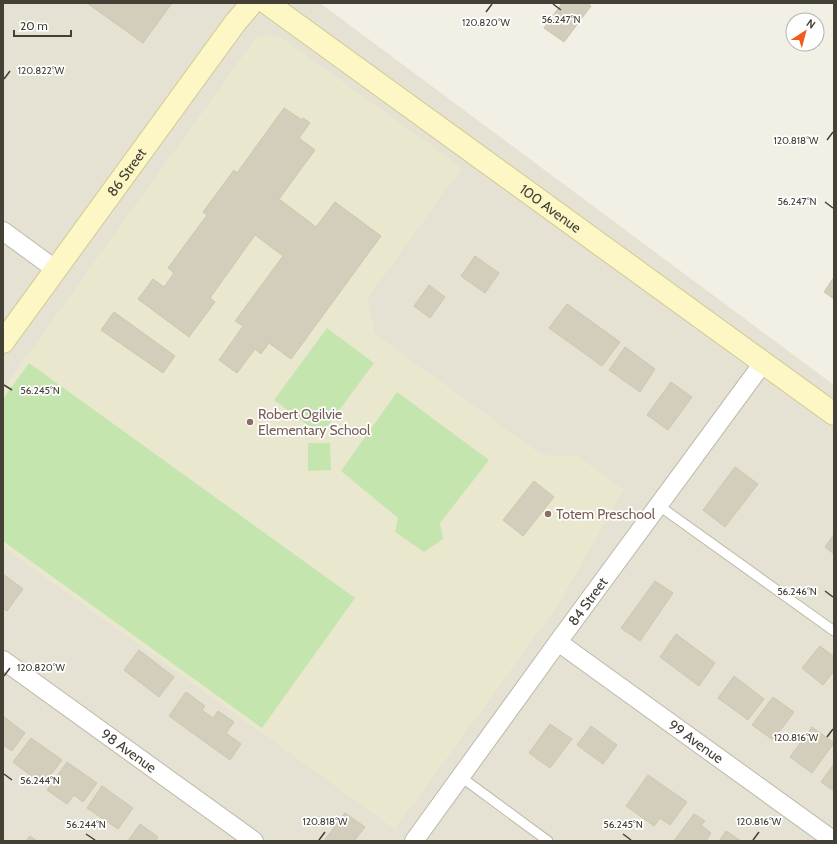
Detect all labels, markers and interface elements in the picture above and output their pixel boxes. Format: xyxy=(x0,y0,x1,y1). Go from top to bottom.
scale bar xyxy=(14,12,71,38)
north arrow xyxy=(785,12,825,52)
text: 56.247°N xyxy=(541,13,581,26)
text: 120.820°W xyxy=(462,16,511,29)
text: N xyxy=(804,16,818,32)
text: 20 m xyxy=(20,18,48,33)
text: 120.822°W xyxy=(18,64,65,77)
text: 120.818°W xyxy=(773,134,819,147)
street label: 86 Street xyxy=(103,144,150,200)
street label: 100 Avenue xyxy=(516,180,585,237)
text: 56.247°N xyxy=(777,195,817,208)
text: 56.245°N xyxy=(20,384,60,397)
place label: Robert Ogilvie Elementary School xyxy=(258,405,371,439)
marker: Robert Ogilvie Elementary School xyxy=(245,417,255,427)
place label: Totem Preschool xyxy=(556,505,656,523)
marker: Totem Preschool xyxy=(543,509,553,519)
street label: 84 Street xyxy=(564,573,612,629)
text: 56.246°N xyxy=(777,585,817,598)
text: 120.820°W xyxy=(17,661,66,674)
street label: 99 Avenue xyxy=(665,716,727,767)
street label: 98 Avenue xyxy=(97,725,160,777)
text: 120.816°W xyxy=(774,731,819,744)
text: 56.244°N xyxy=(20,774,60,787)
text: 120.818°W xyxy=(302,815,348,828)
text: 120.816°W xyxy=(737,815,782,828)
text: 56.244°N xyxy=(66,818,106,831)
text: 56.245°N xyxy=(603,818,643,831)

